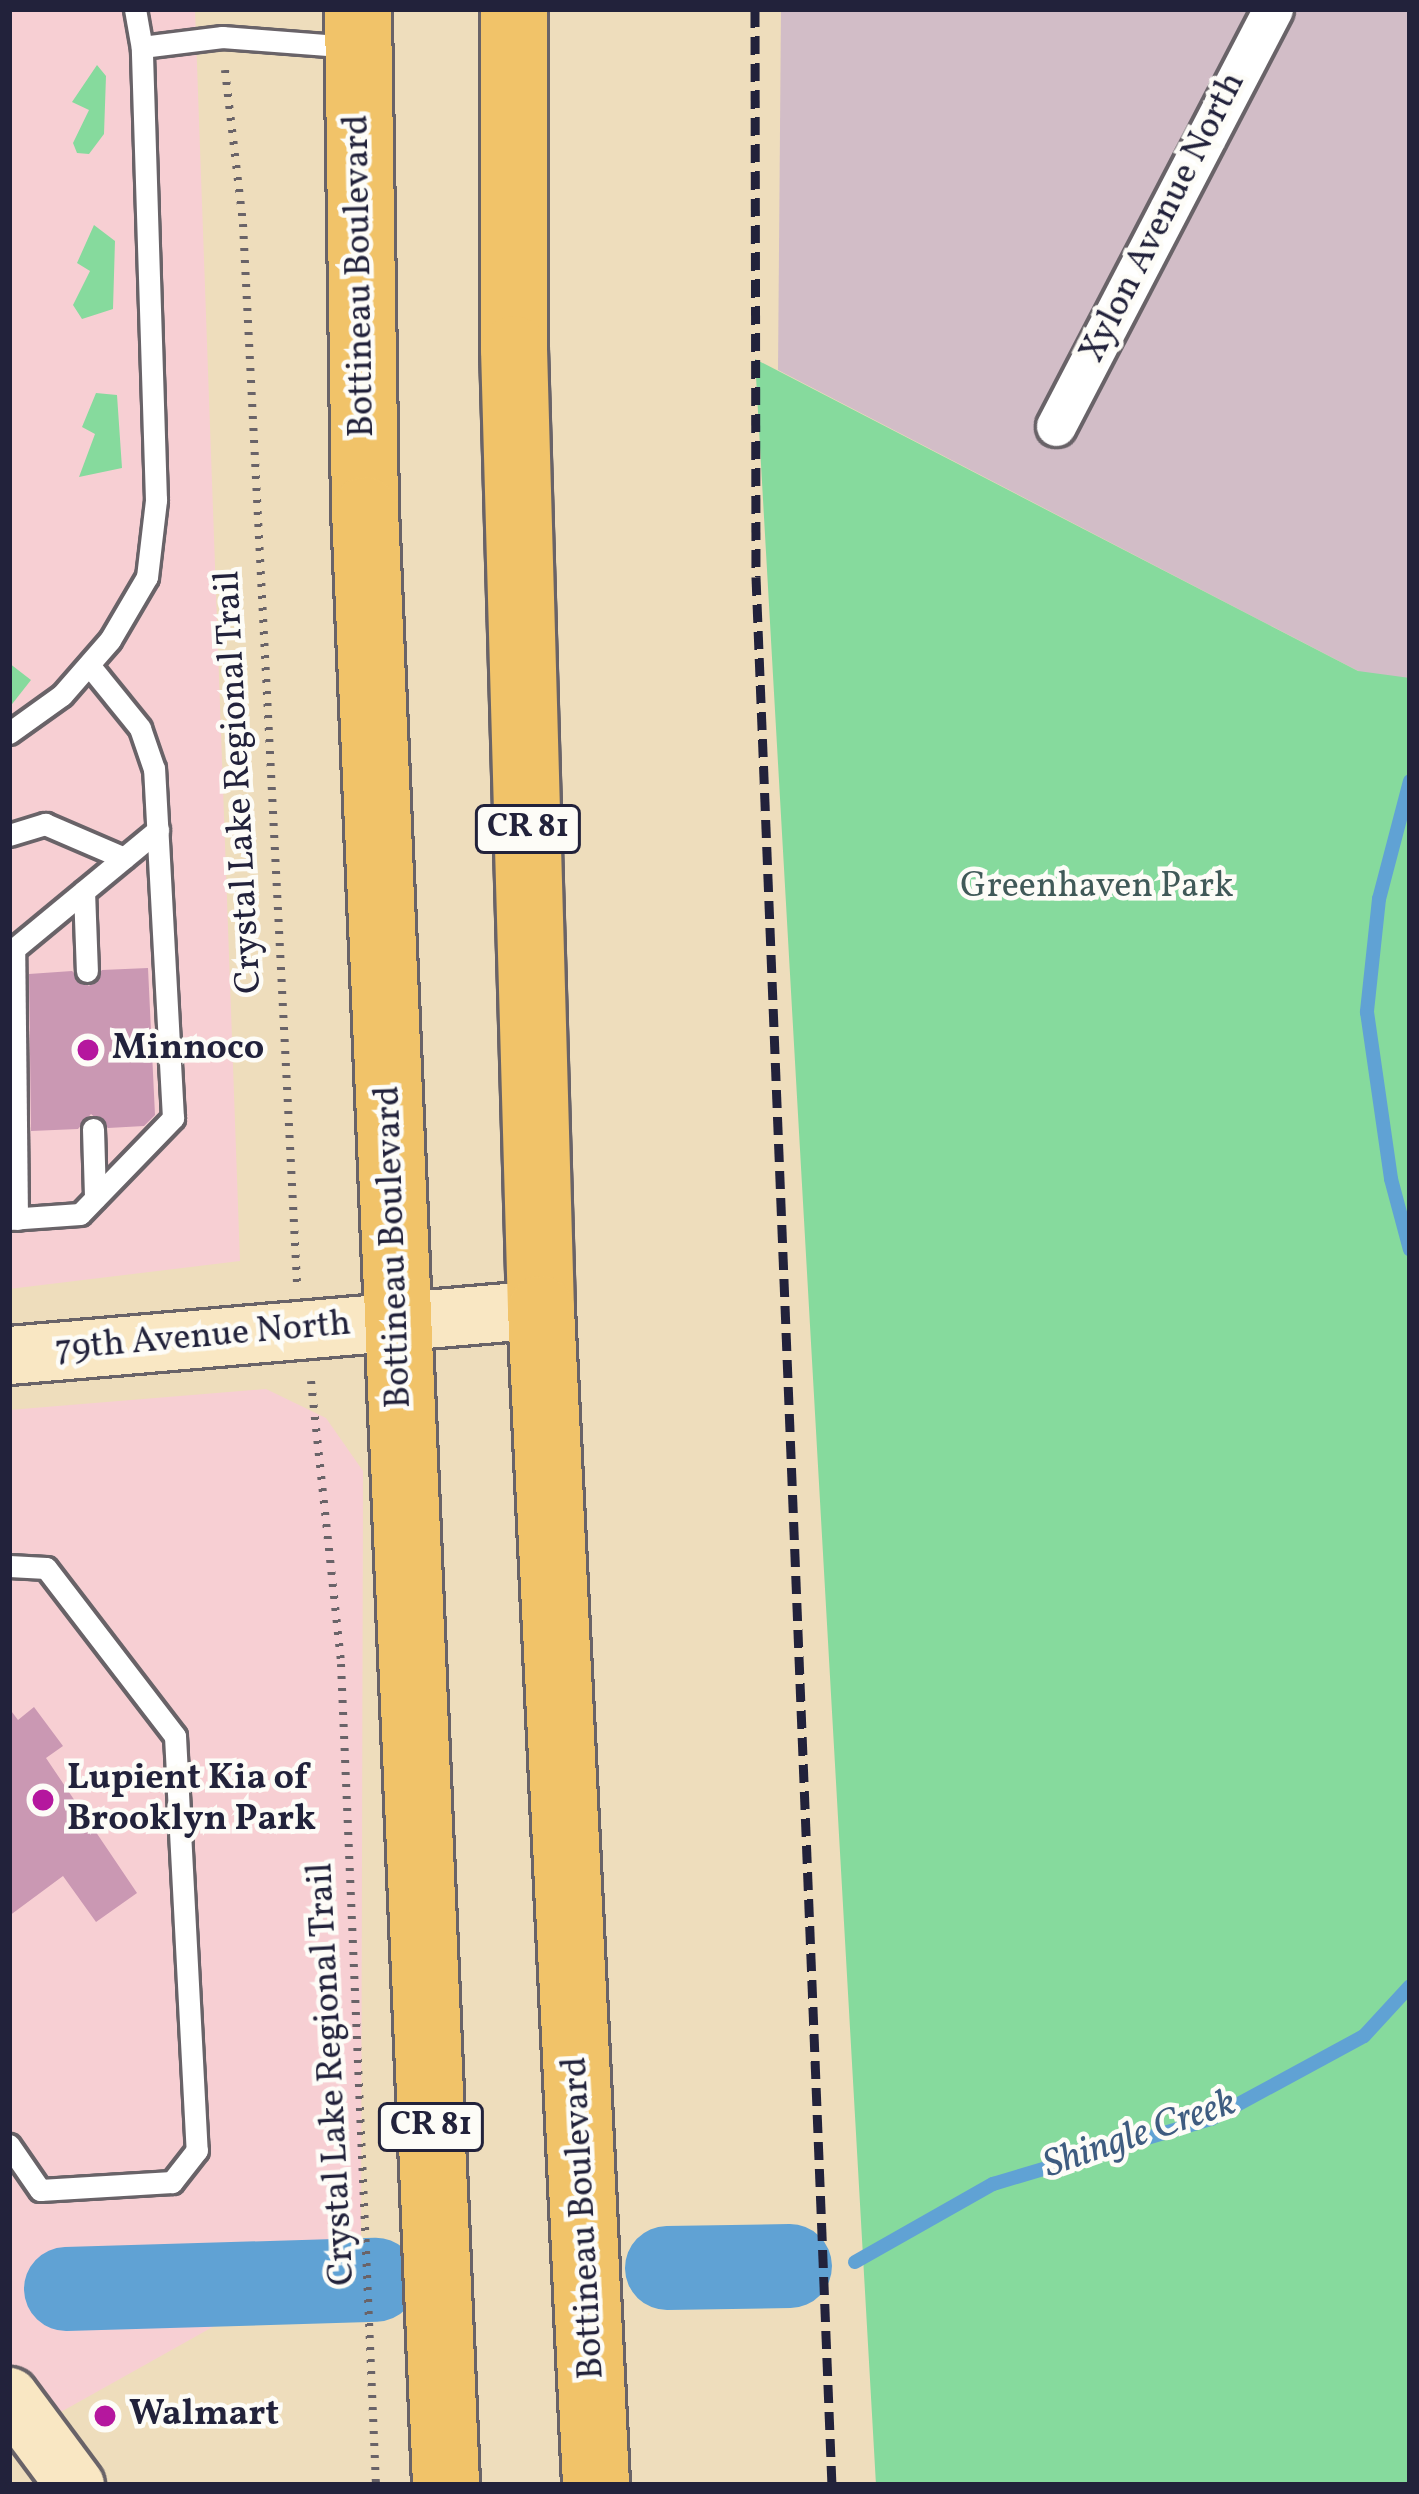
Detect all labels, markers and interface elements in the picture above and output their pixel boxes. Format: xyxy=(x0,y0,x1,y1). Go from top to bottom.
street label: Xylon Avenue North xyxy=(1072,66,1256,370)
street label: Bottineau Boulevard xyxy=(337,114,385,438)
street label: Crystal Lake Regional Trail xyxy=(207,569,273,995)
road number: CR 81 xyxy=(474,802,582,856)
park label: Greenhaven Park xyxy=(960,866,1234,910)
place label: Minnoco xyxy=(112,1028,264,1072)
marker: Minnoco xyxy=(75,1037,101,1063)
street label: Bottineau Boulevard xyxy=(368,1085,422,1409)
street label: 79th Avenue North xyxy=(53,1304,353,1372)
place label: Lupient Kia of Brooklyn Park xyxy=(67,1757,316,1842)
marker: Lupient Kia of Brooklyn Park xyxy=(30,1787,56,1813)
street label: Crystal Lake Regional Trail xyxy=(300,1861,366,2287)
street label: Bottineau Boulevard xyxy=(555,2056,615,2380)
water label: Shingle Creek xyxy=(1038,2080,1242,2190)
road number: CR 81 xyxy=(377,2100,485,2154)
place label: Walmart xyxy=(129,2394,279,2438)
marker: Walmart xyxy=(92,2403,118,2429)

